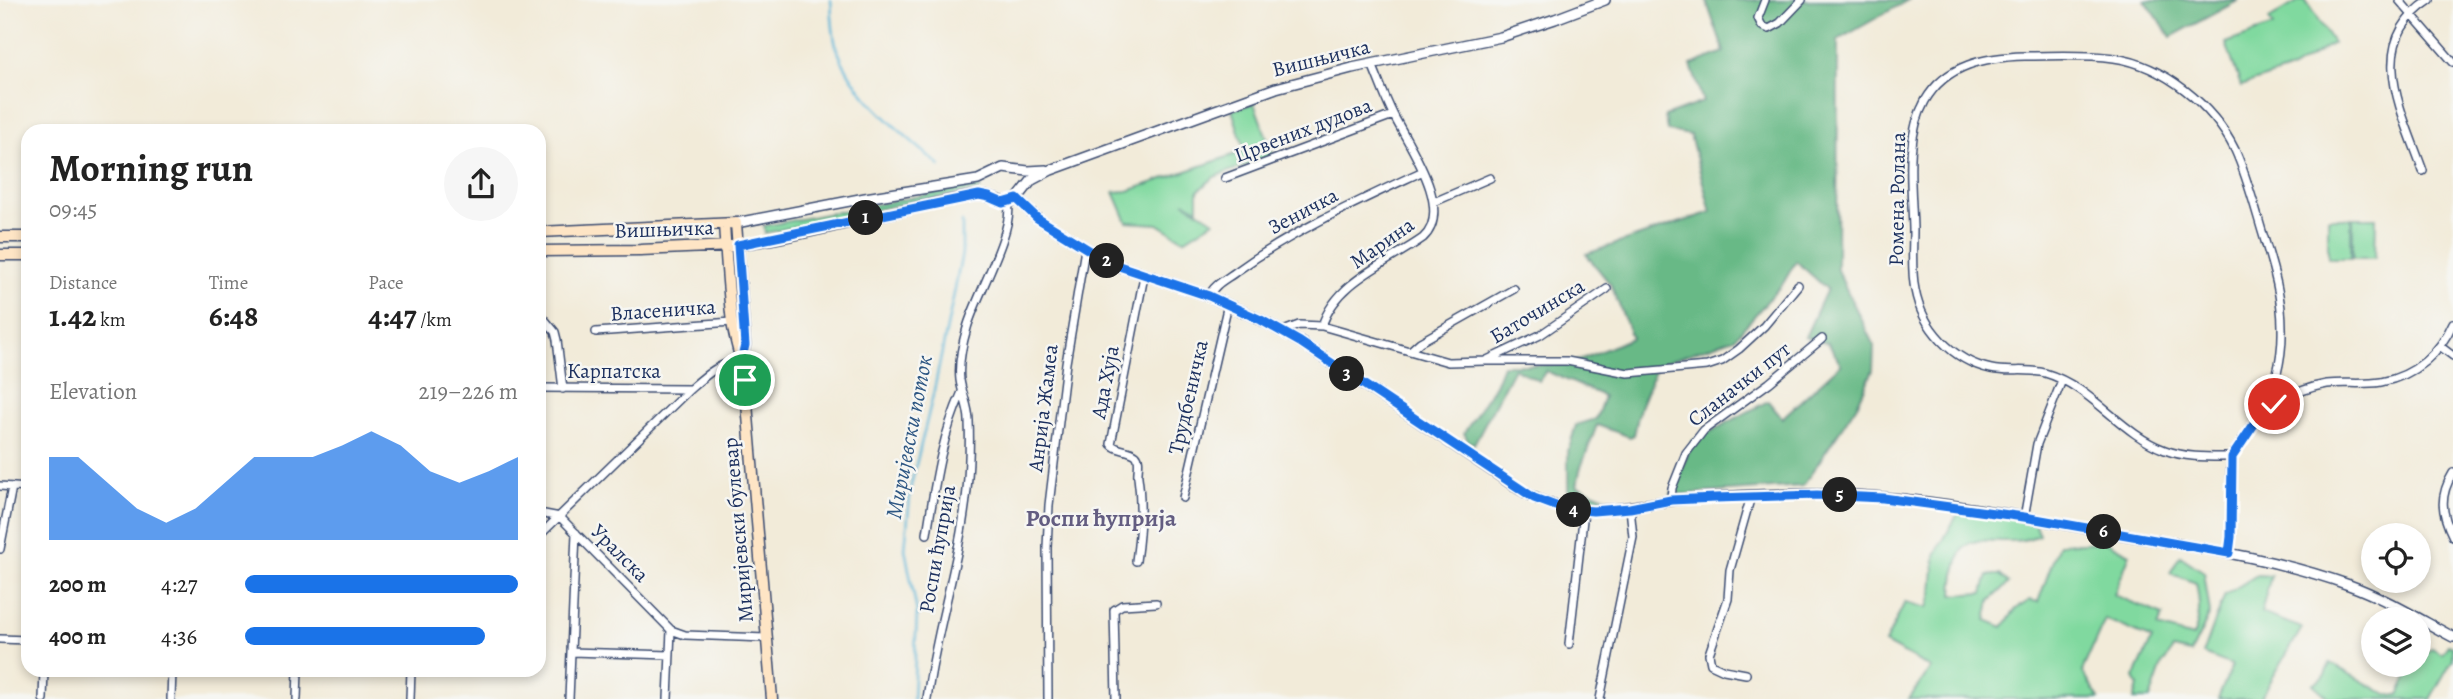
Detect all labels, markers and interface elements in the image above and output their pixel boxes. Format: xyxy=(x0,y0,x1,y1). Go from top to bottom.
street label: Вишњичка xyxy=(1269,32,1373,84)
street label: Црвених дудова xyxy=(1230,91,1376,169)
street label: Ромена Ролана xyxy=(1882,131,1912,266)
text: Morning run xyxy=(49,142,253,194)
button: share xyxy=(444,147,518,221)
street label: Зеничка xyxy=(1263,181,1343,241)
text: 09:45 xyxy=(49,194,98,225)
pin: 1 xyxy=(848,200,884,235)
text: 1 xyxy=(862,204,869,230)
street label: Марина xyxy=(1344,211,1420,275)
street label: Вишњичка xyxy=(614,213,715,245)
pin: 2 xyxy=(1090,244,1124,278)
text: 2 xyxy=(1102,247,1111,273)
text: Distance xyxy=(49,270,117,296)
text: Time xyxy=(209,270,248,296)
text: Pace xyxy=(368,270,404,296)
street label: Баточинска xyxy=(1484,272,1590,350)
street label: Власеничка xyxy=(609,292,717,328)
text: 1.42 xyxy=(49,296,97,336)
text: 6:48 xyxy=(209,296,258,336)
text: 4:47 xyxy=(368,296,416,336)
text: km xyxy=(97,307,126,333)
text: /km xyxy=(416,307,452,333)
street label: Сланачки пут xyxy=(1682,335,1796,433)
street label: Трудбеничка xyxy=(1161,337,1215,457)
street label: Анрија Жамеа xyxy=(1021,342,1065,474)
street label: Ада Хуја xyxy=(1084,343,1126,422)
pin xyxy=(715,350,775,410)
water label: Миријевски поток xyxy=(878,353,940,521)
pin: 3 xyxy=(1330,356,1364,392)
street label: Карпатска xyxy=(567,357,661,385)
text: 3 xyxy=(1342,360,1351,386)
icon: arrive xyxy=(726,361,764,399)
pin xyxy=(2244,374,2304,434)
text: Elevation xyxy=(49,376,137,407)
text: 219–226 m xyxy=(419,376,518,407)
icon: check xyxy=(2255,385,2293,423)
street label: Миријевски булевар xyxy=(716,436,760,624)
pin: 5 xyxy=(1822,477,1857,512)
text: 5 xyxy=(1835,481,1844,507)
street label: Роспи ћуприја xyxy=(912,483,962,615)
pin: 4 xyxy=(1556,492,1592,528)
text: 4 xyxy=(1569,496,1578,522)
district label: Роспи ћуприја xyxy=(1026,502,1177,534)
pin: 6 xyxy=(2086,514,2122,550)
street label: Уралска xyxy=(585,518,655,588)
text: 6 xyxy=(2099,518,2108,544)
map controls xyxy=(2361,523,2431,677)
button: locate xyxy=(2361,523,2431,593)
text: 200 m xyxy=(49,569,107,600)
text: 4:27 xyxy=(161,569,197,600)
button: layers xyxy=(2361,607,2431,677)
text: 400 m xyxy=(49,621,106,652)
text: 4:36 xyxy=(161,621,197,652)

